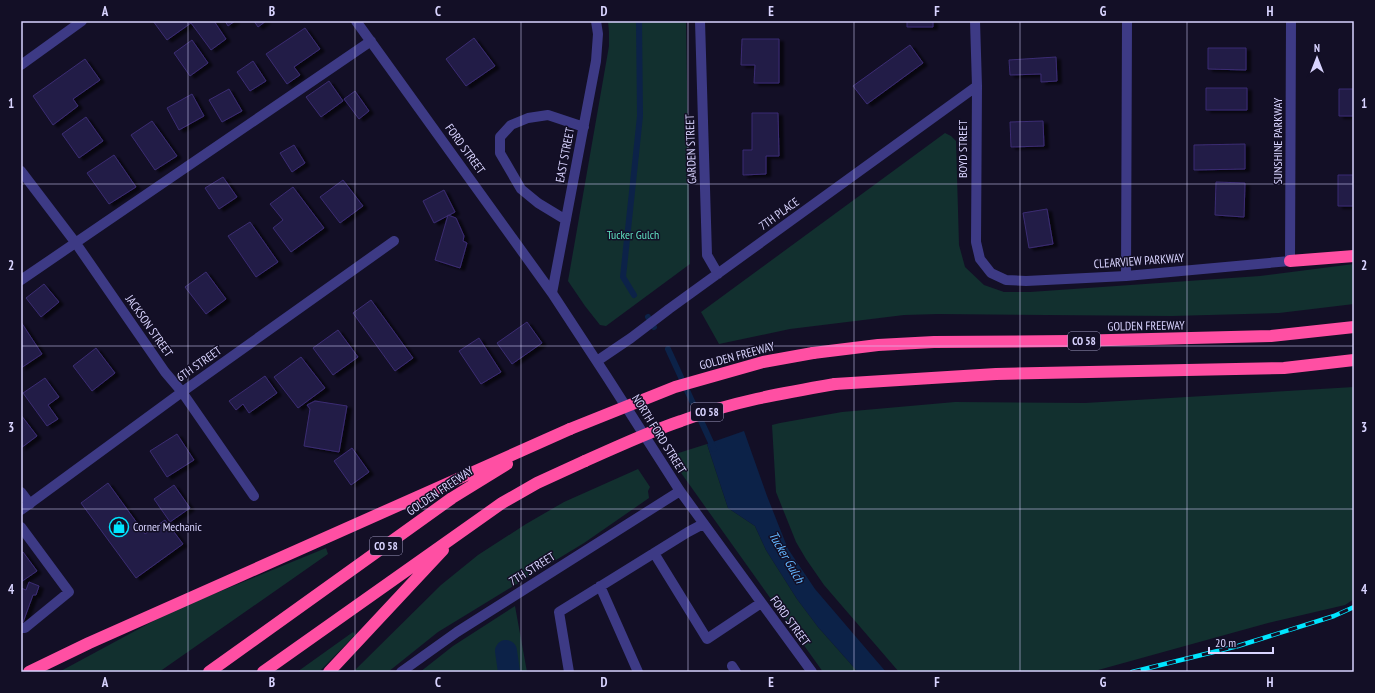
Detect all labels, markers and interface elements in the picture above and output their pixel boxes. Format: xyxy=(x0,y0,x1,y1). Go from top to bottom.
text: A xyxy=(101,3,109,20)
text: B xyxy=(269,3,275,20)
text: C xyxy=(435,3,441,20)
text: D xyxy=(601,3,608,20)
text: E xyxy=(768,3,774,20)
text: F xyxy=(934,3,940,20)
text: G xyxy=(1100,3,1107,20)
text: H xyxy=(1267,3,1274,20)
north arrow xyxy=(1297,38,1337,78)
text: N xyxy=(1314,41,1320,55)
text: 1 xyxy=(8,95,14,112)
text: 1 xyxy=(1361,95,1367,112)
street label: SUNSHINE PARKWAY xyxy=(1270,97,1285,184)
street label: GARDEN STREET xyxy=(682,113,699,184)
street label: BOYD STREET xyxy=(955,119,970,178)
street label: FORD STREET xyxy=(442,121,489,177)
street label: EAST STREET xyxy=(552,126,577,184)
street label: 7TH PLACE xyxy=(756,194,802,233)
park label: Tucker Gulch xyxy=(607,227,659,242)
street label: CLEARVIEW PARKWAY xyxy=(1093,250,1185,271)
text: 2 xyxy=(8,257,14,274)
text: 2 xyxy=(1361,257,1367,274)
street label: JACKSON STREET xyxy=(122,291,177,360)
street label: GOLDEN FREEWAY xyxy=(1107,317,1185,334)
road number: CO 58 xyxy=(1068,332,1100,350)
street label: GOLDEN FREEWAY xyxy=(698,338,777,373)
street label: 6TH STREET xyxy=(173,342,225,385)
street label: NORTH FORD STREET xyxy=(629,391,690,477)
road number: CO 58 xyxy=(691,403,723,421)
text: 3 xyxy=(8,419,14,436)
text: 3 xyxy=(1361,419,1367,436)
street label: GOLDEN FREEWAY xyxy=(404,462,476,518)
shop icon: Corner Mechanic xyxy=(108,516,130,538)
place label: Corner Mechanic xyxy=(133,519,202,534)
water label: Tucker Gulch xyxy=(765,528,809,587)
road number: CO 58 xyxy=(370,537,402,555)
street label: 7TH STREET xyxy=(506,548,558,589)
text: 4 xyxy=(8,581,15,598)
text: 4 xyxy=(1361,581,1368,598)
street label: FORD STREET xyxy=(767,593,814,649)
scale bar xyxy=(1209,629,1273,655)
text: 20 m xyxy=(1215,635,1236,650)
text: A xyxy=(101,674,109,691)
text: B xyxy=(269,674,275,691)
text: C xyxy=(435,674,441,691)
text: D xyxy=(601,674,608,691)
text: E xyxy=(768,674,774,691)
text: F xyxy=(934,674,940,691)
text: G xyxy=(1100,674,1107,691)
text: H xyxy=(1267,674,1274,691)

